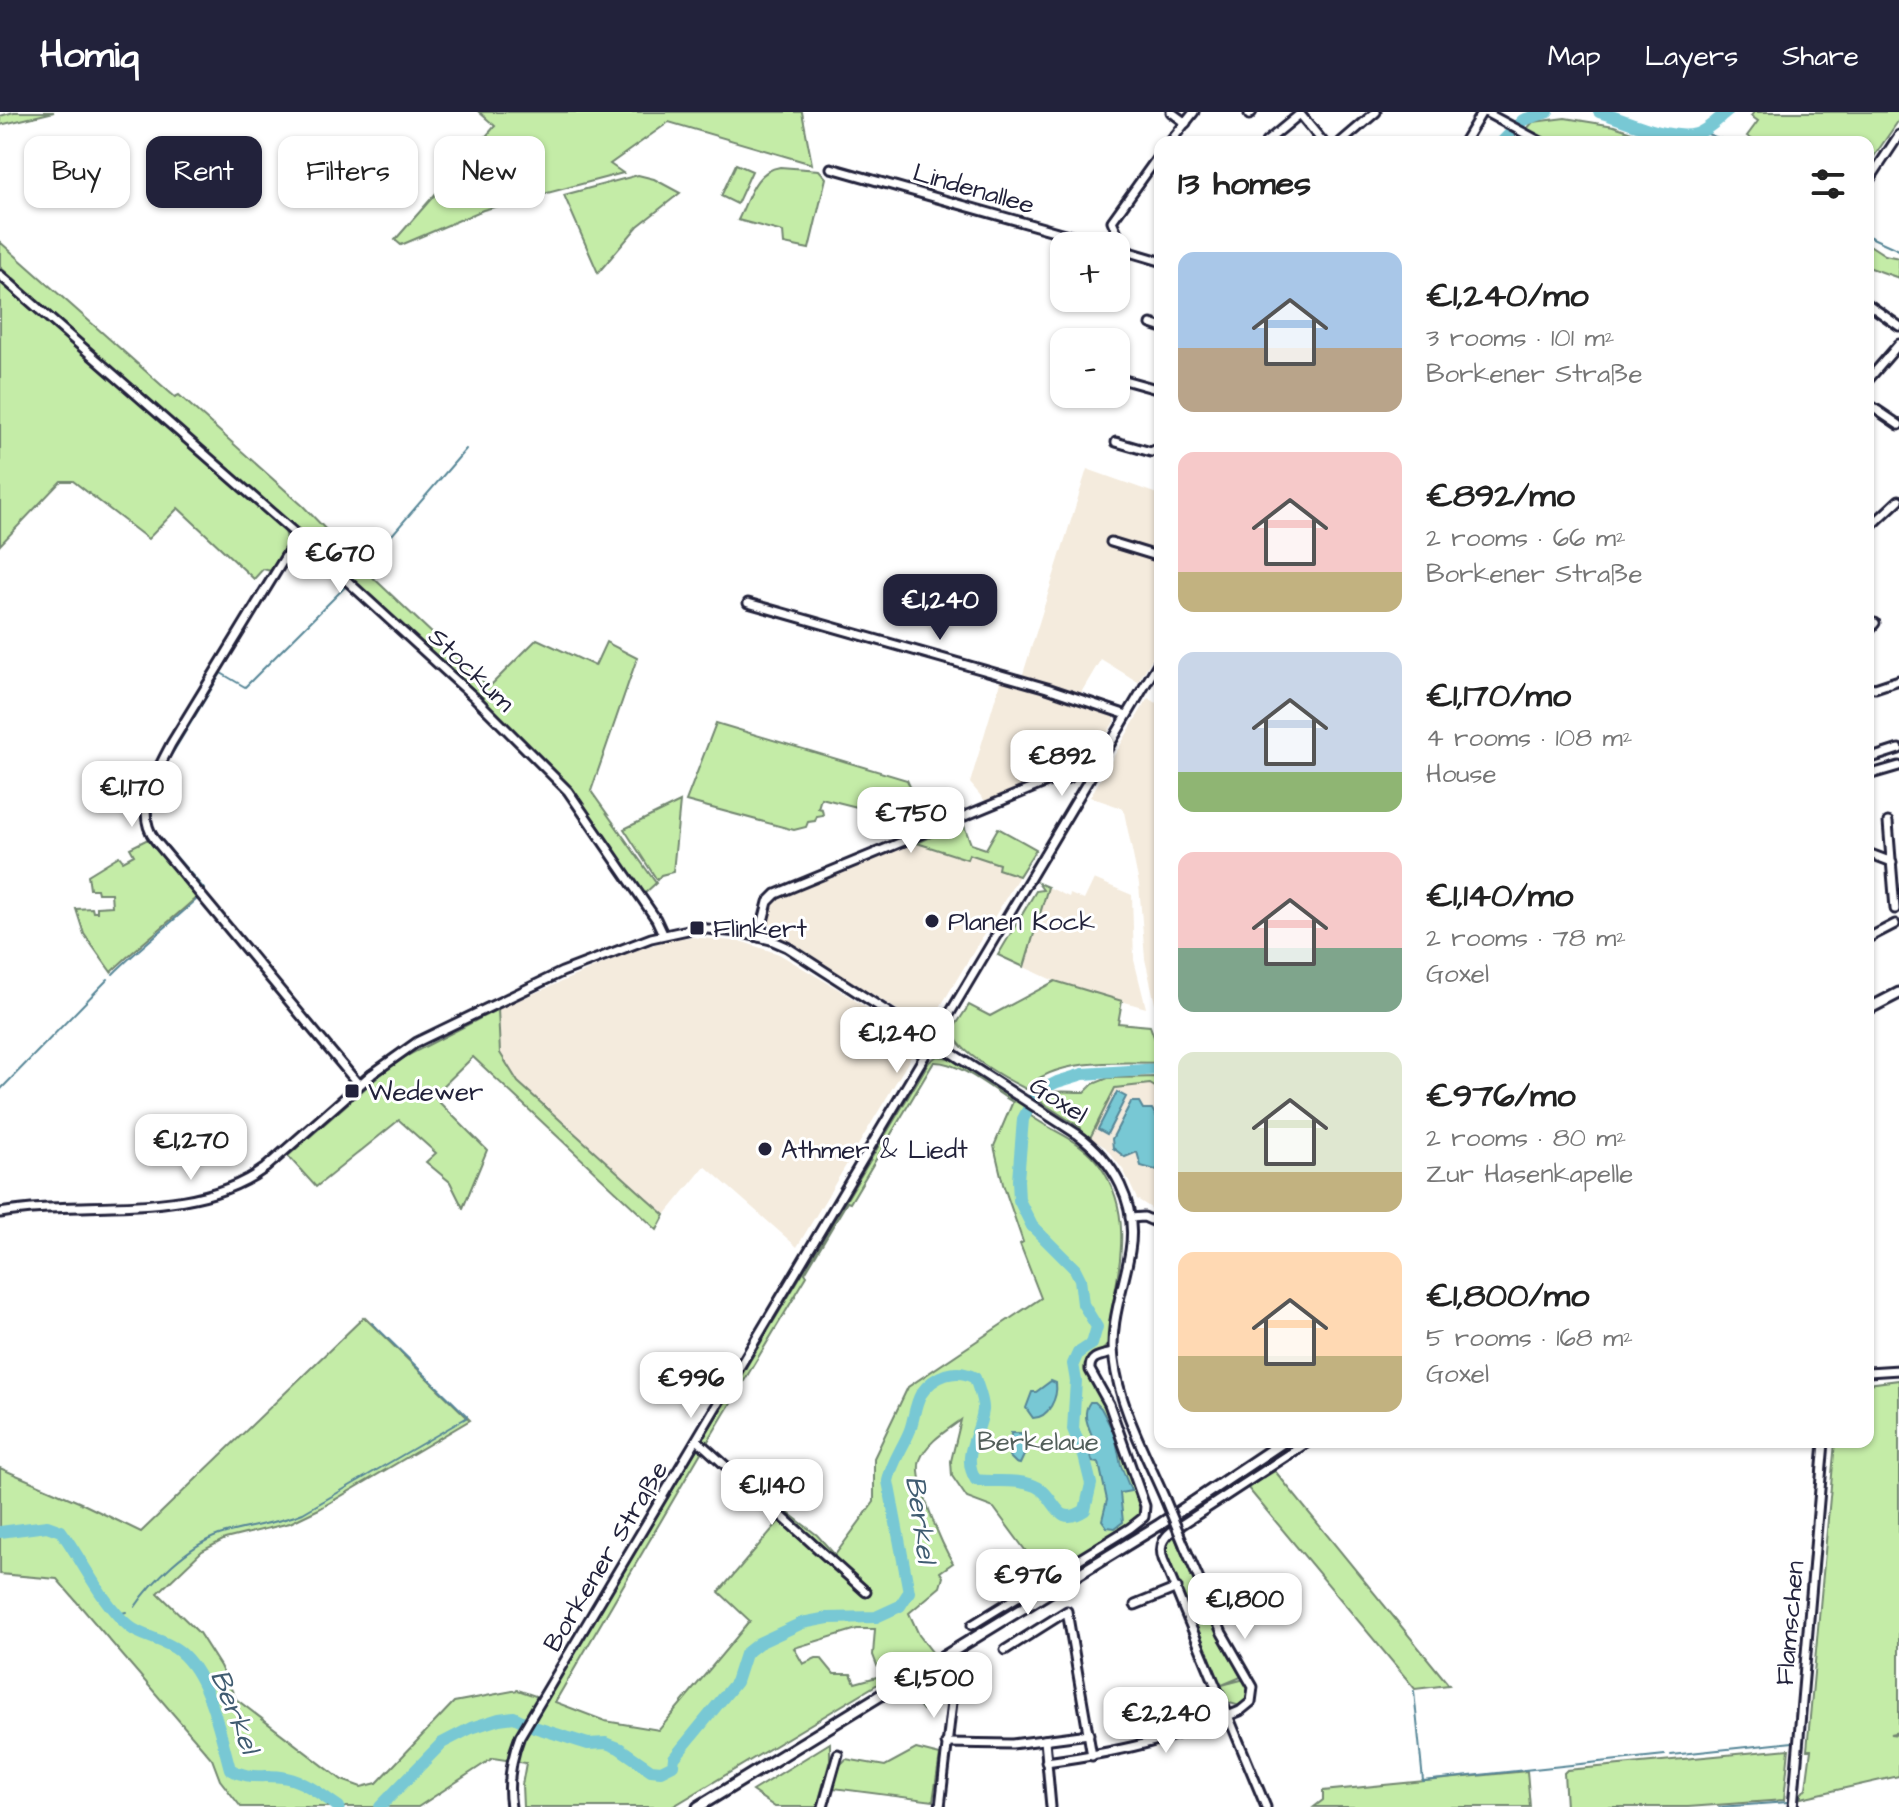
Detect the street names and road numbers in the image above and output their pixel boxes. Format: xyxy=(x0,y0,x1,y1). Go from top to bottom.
street label: Lindenallee xyxy=(909,154,1039,223)
street label: Stockum xyxy=(420,619,523,721)
street label: Goxel xyxy=(1022,1068,1095,1132)
street label: Borkener Straße xyxy=(535,1454,677,1659)
street label: Flamschen xyxy=(1767,1559,1813,1687)

